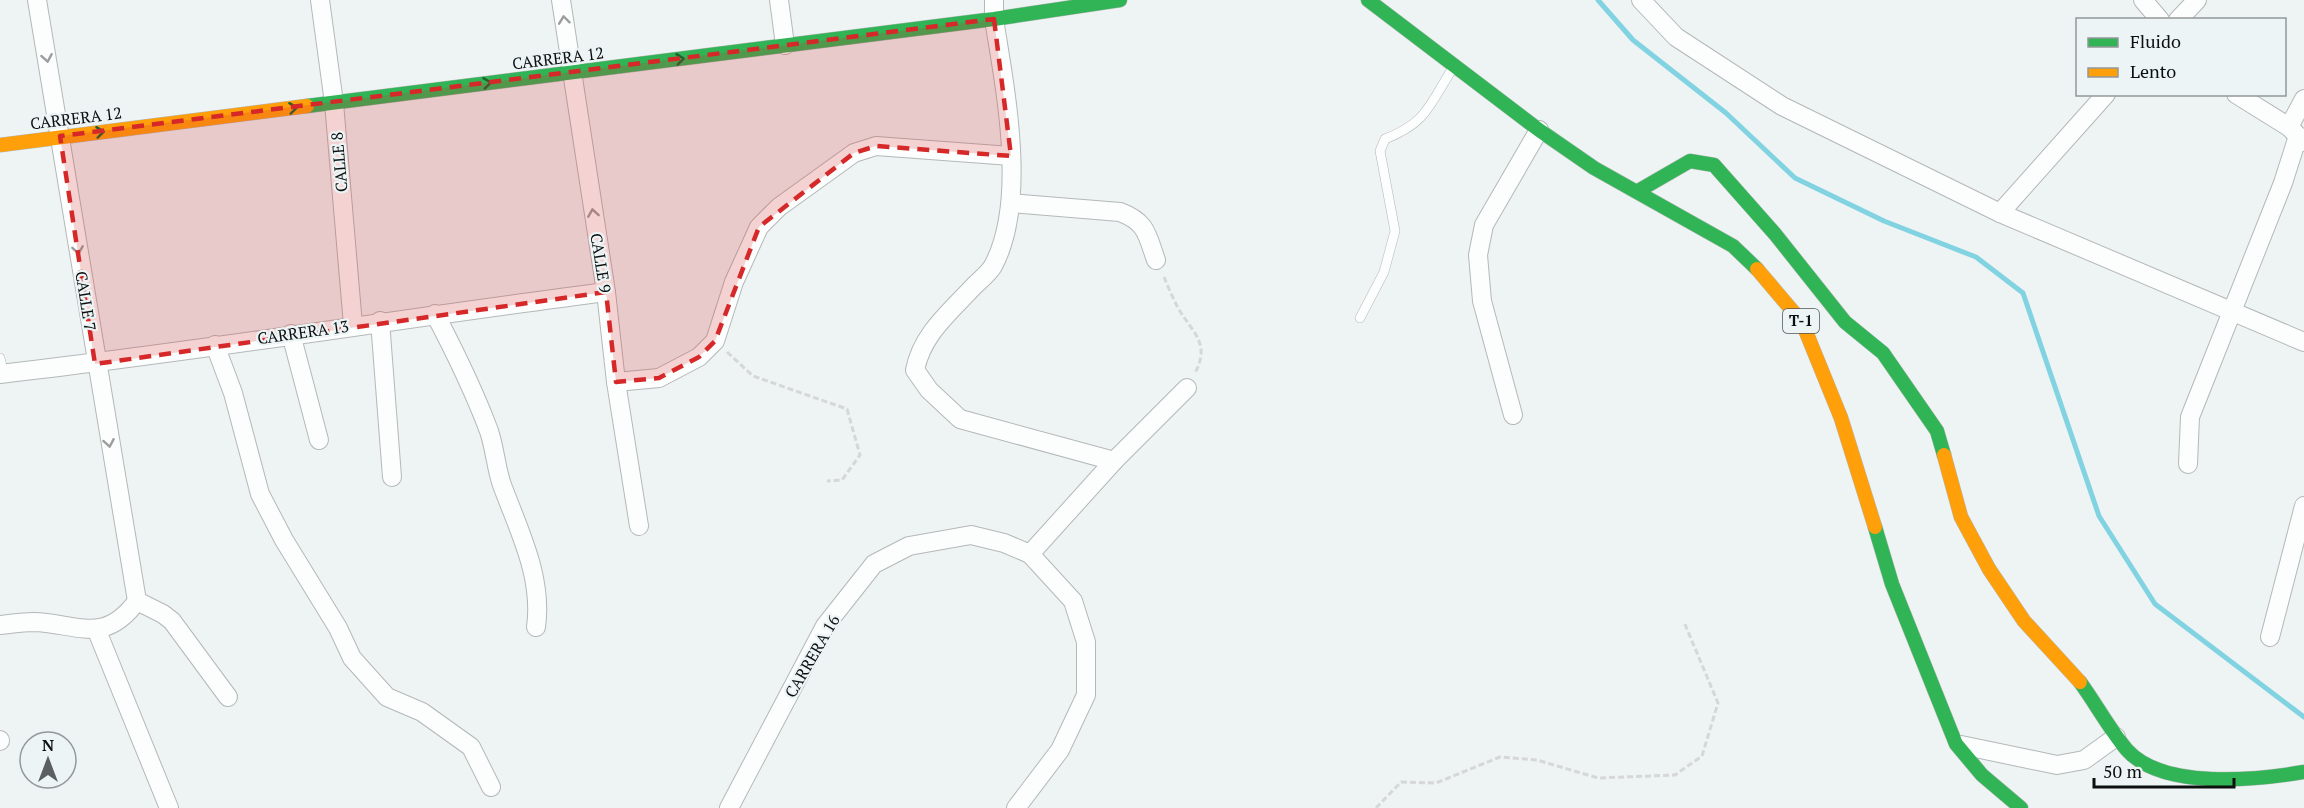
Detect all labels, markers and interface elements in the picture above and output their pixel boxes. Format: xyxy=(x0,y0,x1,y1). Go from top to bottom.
one-way arrow xyxy=(558,16,570,25)
legend xyxy=(2076,18,2286,96)
text: Fluido xyxy=(2130,29,2181,53)
street label: CARRERA 12 xyxy=(511,41,605,75)
one-way arrow xyxy=(40,52,53,62)
one-way arrow xyxy=(675,53,685,65)
text: Lento xyxy=(2130,59,2176,83)
one-way arrow xyxy=(482,78,491,90)
street label: CARRERA 12 xyxy=(29,101,123,135)
one-way arrow xyxy=(289,102,298,114)
one-way arrow xyxy=(95,126,104,138)
street label: CALLE 8 xyxy=(325,131,353,193)
one-way arrow xyxy=(587,209,599,218)
street label: CALLE 9 xyxy=(585,232,617,294)
one-way arrow xyxy=(71,246,83,255)
street label: CALLE 7 xyxy=(70,270,102,332)
road number: T-1 xyxy=(1783,309,1819,333)
street label: CARRERA 13 xyxy=(256,315,350,349)
one-way arrow xyxy=(102,437,115,447)
street label: CARRERA 16 xyxy=(779,610,845,701)
north arrow xyxy=(18,730,78,790)
text: N xyxy=(42,734,54,756)
scale bar xyxy=(2094,751,2234,789)
text: 50 m xyxy=(2103,759,2143,783)

